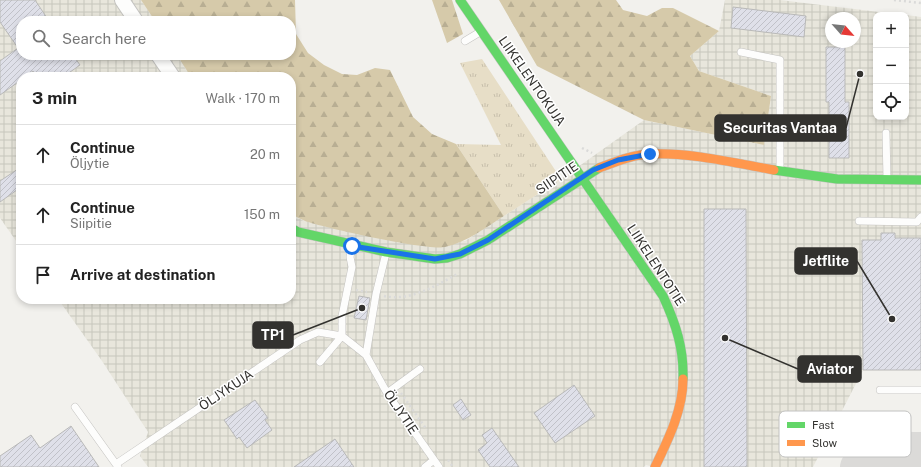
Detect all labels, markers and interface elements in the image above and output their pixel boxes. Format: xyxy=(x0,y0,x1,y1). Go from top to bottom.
north arrow xyxy=(825,12,861,48)
map controls xyxy=(873,12,909,120)
button: + xyxy=(873,12,909,48)
search box xyxy=(16,16,296,60)
icon: search xyxy=(30,27,52,49)
text: Search here xyxy=(62,30,146,47)
street label: LIIKELENTOKUJA xyxy=(495,33,569,129)
button: − xyxy=(873,48,909,84)
button: locate xyxy=(873,84,909,120)
text: 3 min xyxy=(32,88,77,108)
text: Walk · 170 m xyxy=(205,91,280,106)
callout: Securitas Vantaa xyxy=(715,115,846,141)
text: Securitas Vantaa xyxy=(723,120,837,136)
text: Continue xyxy=(70,139,135,156)
icon: ahead xyxy=(32,144,54,166)
route end xyxy=(641,145,659,163)
text: 20 m xyxy=(250,147,280,162)
text: Öljytie xyxy=(70,156,109,171)
street label: SIIPITIE xyxy=(533,159,581,197)
text: Continue xyxy=(70,199,135,216)
icon: ahead xyxy=(32,204,54,226)
text: 150 m xyxy=(244,207,280,222)
text: Siipitie xyxy=(70,216,112,231)
street label: LIIKELENTOTIE xyxy=(624,221,688,309)
route start xyxy=(343,237,361,255)
callout: Jetflite xyxy=(795,248,857,274)
text: Jetflite xyxy=(803,253,849,269)
icon: arrive xyxy=(32,264,54,286)
text: Arrive at destination xyxy=(70,266,215,283)
callout: TP1 xyxy=(253,322,293,348)
text: TP1 xyxy=(261,327,285,343)
callout: Aviator xyxy=(798,356,861,382)
text: Aviator xyxy=(806,361,854,377)
street label: ÖLJYKUJA xyxy=(196,366,256,414)
street label: ÖLJYTIE xyxy=(381,387,421,437)
legend xyxy=(779,411,911,457)
text: Fast xyxy=(812,419,834,431)
text: Slow xyxy=(812,437,838,449)

